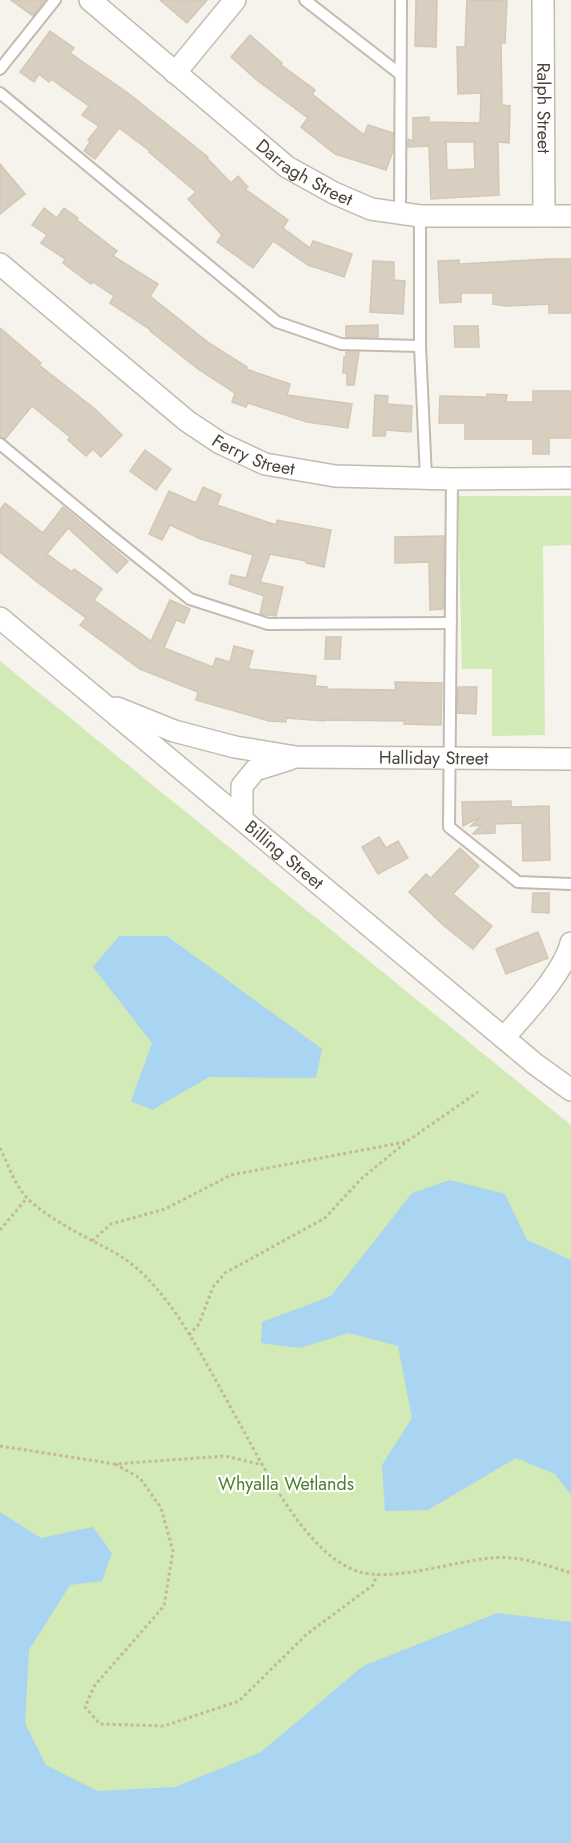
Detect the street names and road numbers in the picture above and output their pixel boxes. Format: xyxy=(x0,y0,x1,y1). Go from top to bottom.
street label: Ralph Street xyxy=(530,62,557,154)
street label: Darragh Street xyxy=(250,133,357,213)
street label: Ferry Street xyxy=(207,428,297,482)
street label: Halliday Street xyxy=(379,745,489,771)
street label: Billing Street xyxy=(239,814,330,896)

